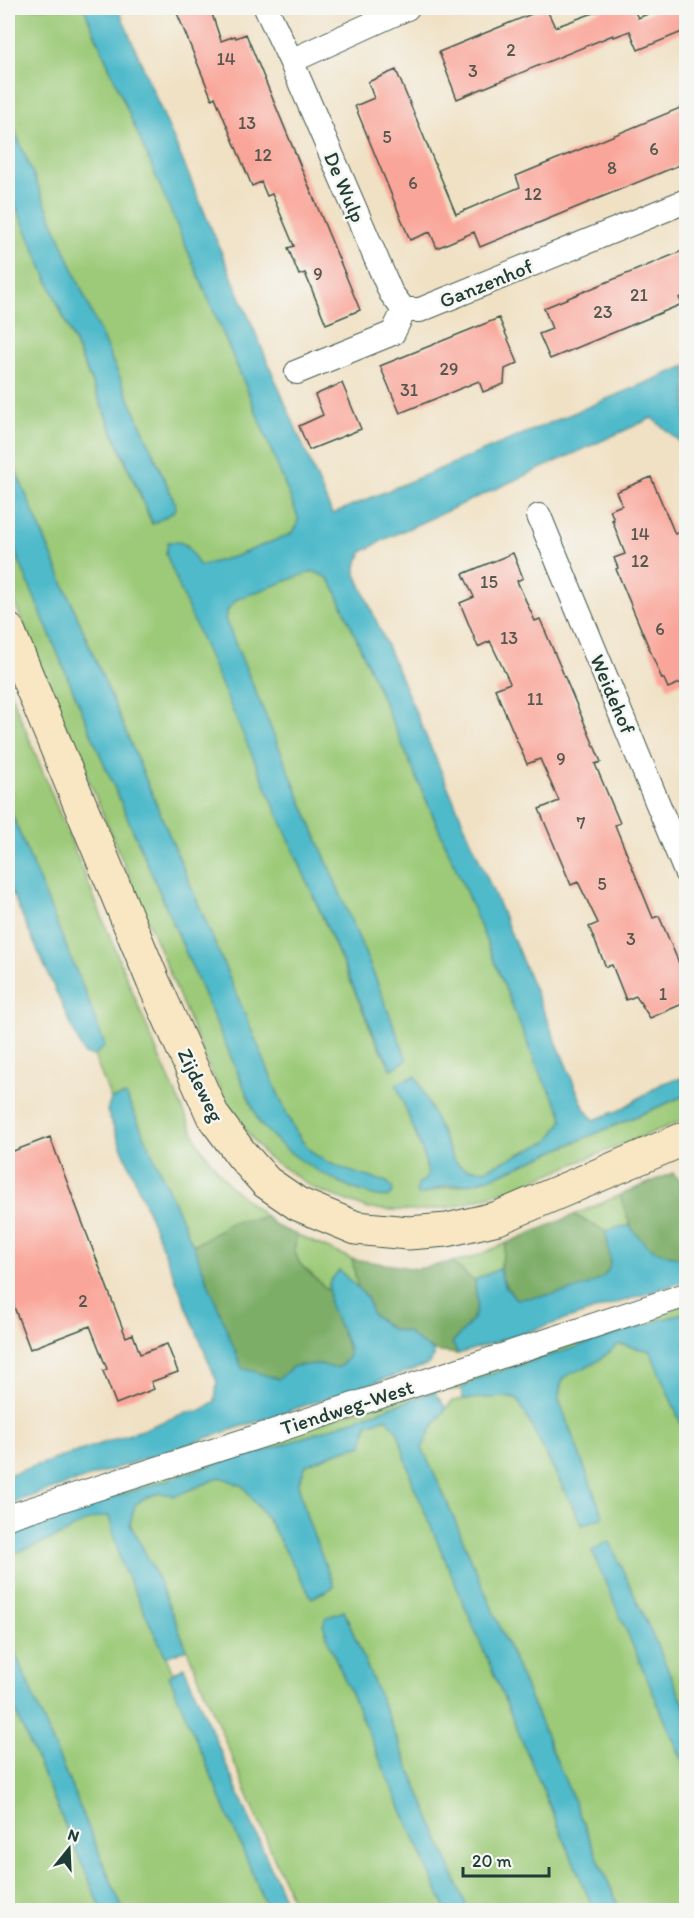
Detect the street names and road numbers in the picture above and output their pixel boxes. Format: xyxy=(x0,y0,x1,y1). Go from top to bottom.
street label: De Wulp xyxy=(319,148,371,226)
street label: Ganzenhof xyxy=(436,253,536,313)
street label: Weidehof xyxy=(585,651,641,737)
street label: Zijdeweg xyxy=(172,1044,230,1126)
street label: Tiendweg-West xyxy=(277,1374,417,1440)

